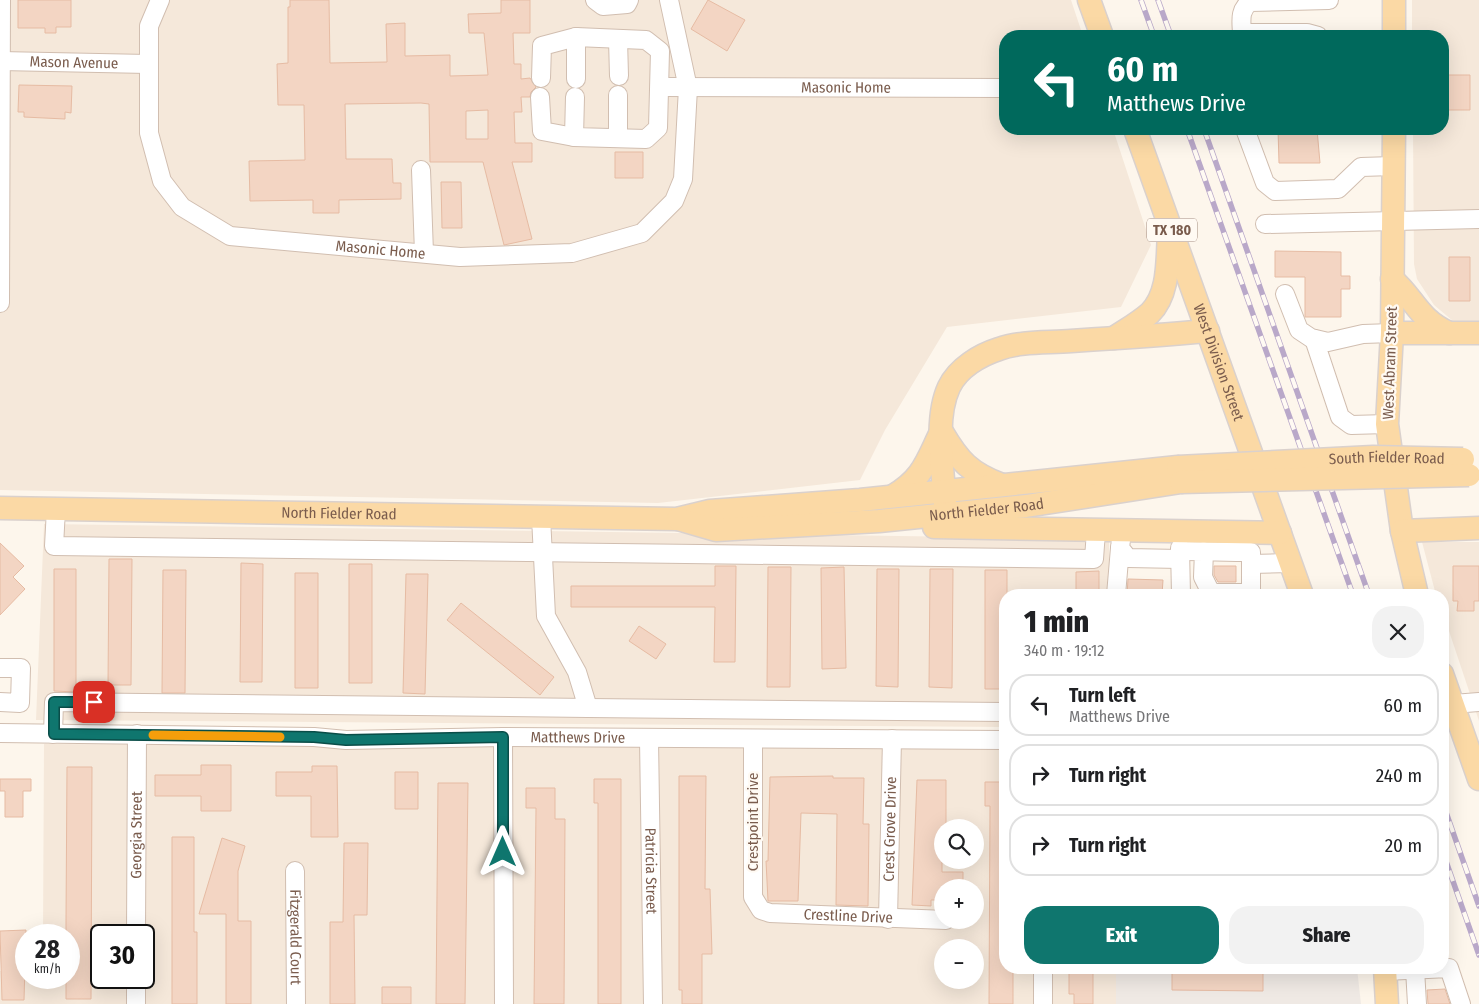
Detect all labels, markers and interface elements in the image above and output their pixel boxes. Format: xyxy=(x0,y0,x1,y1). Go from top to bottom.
text: 60 m xyxy=(1107,48,1178,90)
icon: left xyxy=(1024,50,1089,115)
street label: Mason Avenue xyxy=(29,53,119,72)
street label: Masonic Home xyxy=(801,78,891,97)
text: Matthews Drive xyxy=(1107,90,1246,117)
road number: TX 180 xyxy=(1147,218,1197,242)
street label: Masonic Home xyxy=(335,237,426,263)
street label: West Division Street xyxy=(1189,302,1248,423)
street label: West Abram Street xyxy=(1379,306,1401,420)
street label: South Fielder Road xyxy=(1328,448,1445,468)
street label: North Fielder Road xyxy=(928,494,1045,525)
street label: North Fielder Road xyxy=(281,504,397,523)
text: 1 min xyxy=(1024,604,1089,640)
button: close xyxy=(1372,606,1424,658)
text: 340 m · 19:12 xyxy=(1024,641,1104,660)
pin xyxy=(73,681,115,723)
text: Turn left xyxy=(1069,684,1136,707)
icon: arrive xyxy=(80,688,108,716)
icon: left xyxy=(1026,691,1054,719)
text: 60 m xyxy=(1384,694,1422,717)
text: Matthews Drive xyxy=(1069,707,1170,726)
street label: Matthews Drive xyxy=(530,728,625,747)
icon: right xyxy=(1026,761,1054,789)
text: Turn right xyxy=(1069,764,1146,787)
text: 240 m xyxy=(1376,764,1422,787)
street label: Crestpoint Drive xyxy=(744,773,762,871)
street label: Crest Grove Drive xyxy=(880,776,900,882)
street label: Georgia Street xyxy=(127,791,146,879)
map controls xyxy=(934,819,984,989)
button: search xyxy=(934,819,984,869)
position arrow xyxy=(476,825,528,877)
street label: Patricia Street xyxy=(641,828,661,914)
icon: right xyxy=(1026,831,1054,859)
text: Turn right xyxy=(1069,834,1146,857)
text: 20 m xyxy=(1385,834,1422,857)
button: + xyxy=(934,879,984,929)
street label: Fitzgerald Court xyxy=(286,889,305,985)
street label: Crestline Drive xyxy=(803,905,893,927)
button: Exit xyxy=(1024,906,1219,964)
button: Share xyxy=(1229,906,1424,964)
speed limit sign: 30 xyxy=(90,924,155,989)
text: 28 xyxy=(35,935,60,965)
button: − xyxy=(934,939,984,989)
text: km/h xyxy=(34,962,61,976)

